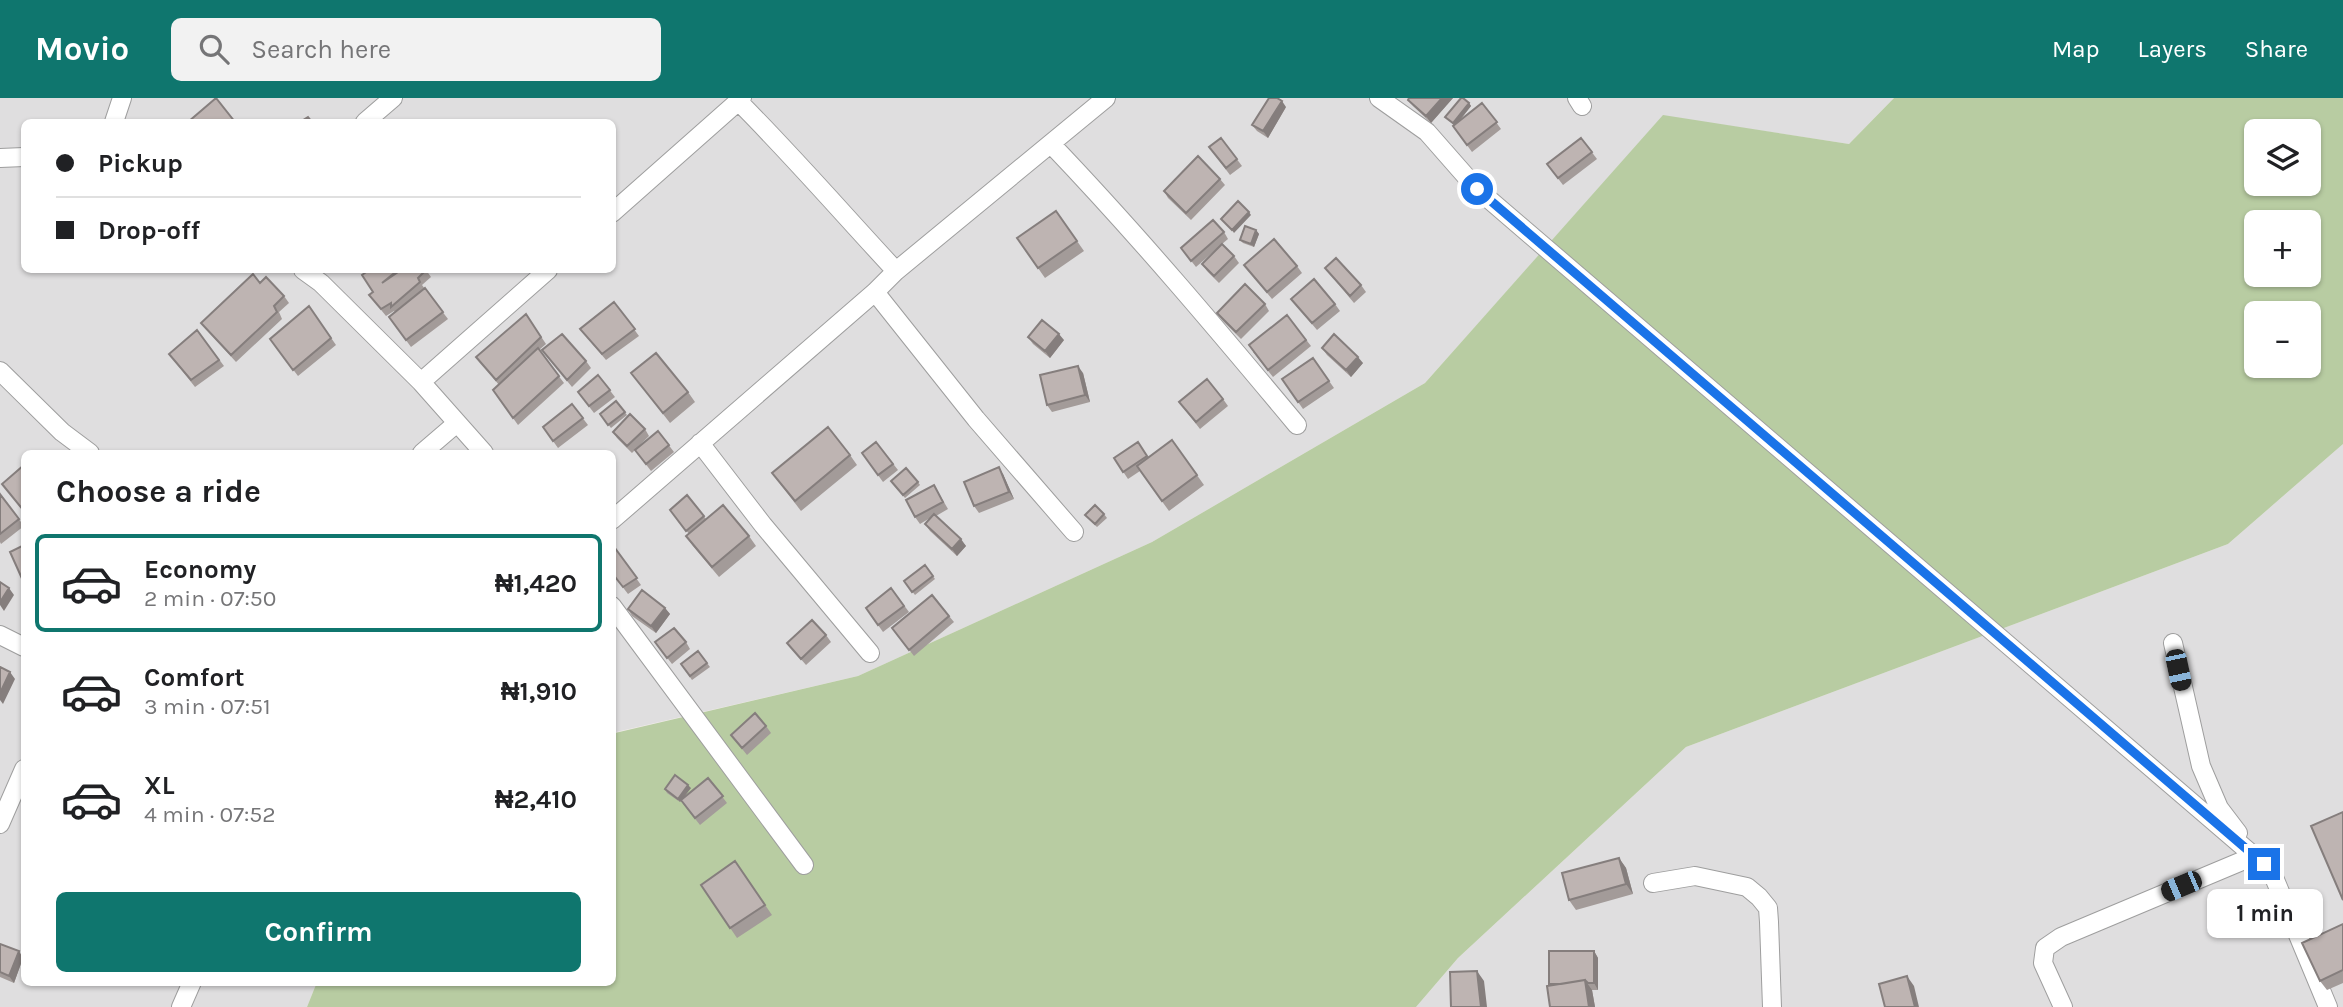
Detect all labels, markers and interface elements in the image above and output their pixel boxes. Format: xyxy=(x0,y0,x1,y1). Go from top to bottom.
search box xyxy=(171,18,661,81)
text: Movio xyxy=(35,30,129,68)
icon: search xyxy=(195,30,233,68)
text: Search here xyxy=(251,34,391,65)
text: Map xyxy=(2052,35,2100,63)
text: Layers xyxy=(2138,35,2207,63)
text: Share xyxy=(2245,35,2308,63)
map controls xyxy=(2244,119,2321,378)
button: layers xyxy=(2244,119,2321,196)
text: Pickup xyxy=(98,148,183,179)
route start xyxy=(1461,173,1493,205)
button: + xyxy=(2244,210,2321,287)
text: Drop-off xyxy=(98,215,200,246)
button: − xyxy=(2244,301,2321,378)
text: Choose a ride xyxy=(56,473,261,510)
icon: car xyxy=(60,552,123,615)
text: Economy xyxy=(144,554,256,585)
text: ₦1,420 xyxy=(495,568,577,599)
text: 2 min · 07:50 xyxy=(144,585,276,612)
car xyxy=(2164,647,2193,693)
icon: car xyxy=(60,660,123,723)
text: Comfort xyxy=(144,662,245,693)
text: ₦1,910 xyxy=(501,676,577,707)
text: 3 min · 07:51 xyxy=(144,693,271,720)
icon: car xyxy=(60,768,123,831)
text: XL xyxy=(144,770,175,801)
text: ₦2,410 xyxy=(495,784,577,815)
text: 4 min · 07:52 xyxy=(144,801,276,828)
route end xyxy=(2248,848,2280,880)
car xyxy=(2158,868,2205,904)
callout: 1 min xyxy=(2206,888,2322,938)
button: Confirm xyxy=(56,892,581,972)
text: 1 min xyxy=(2236,900,2294,927)

